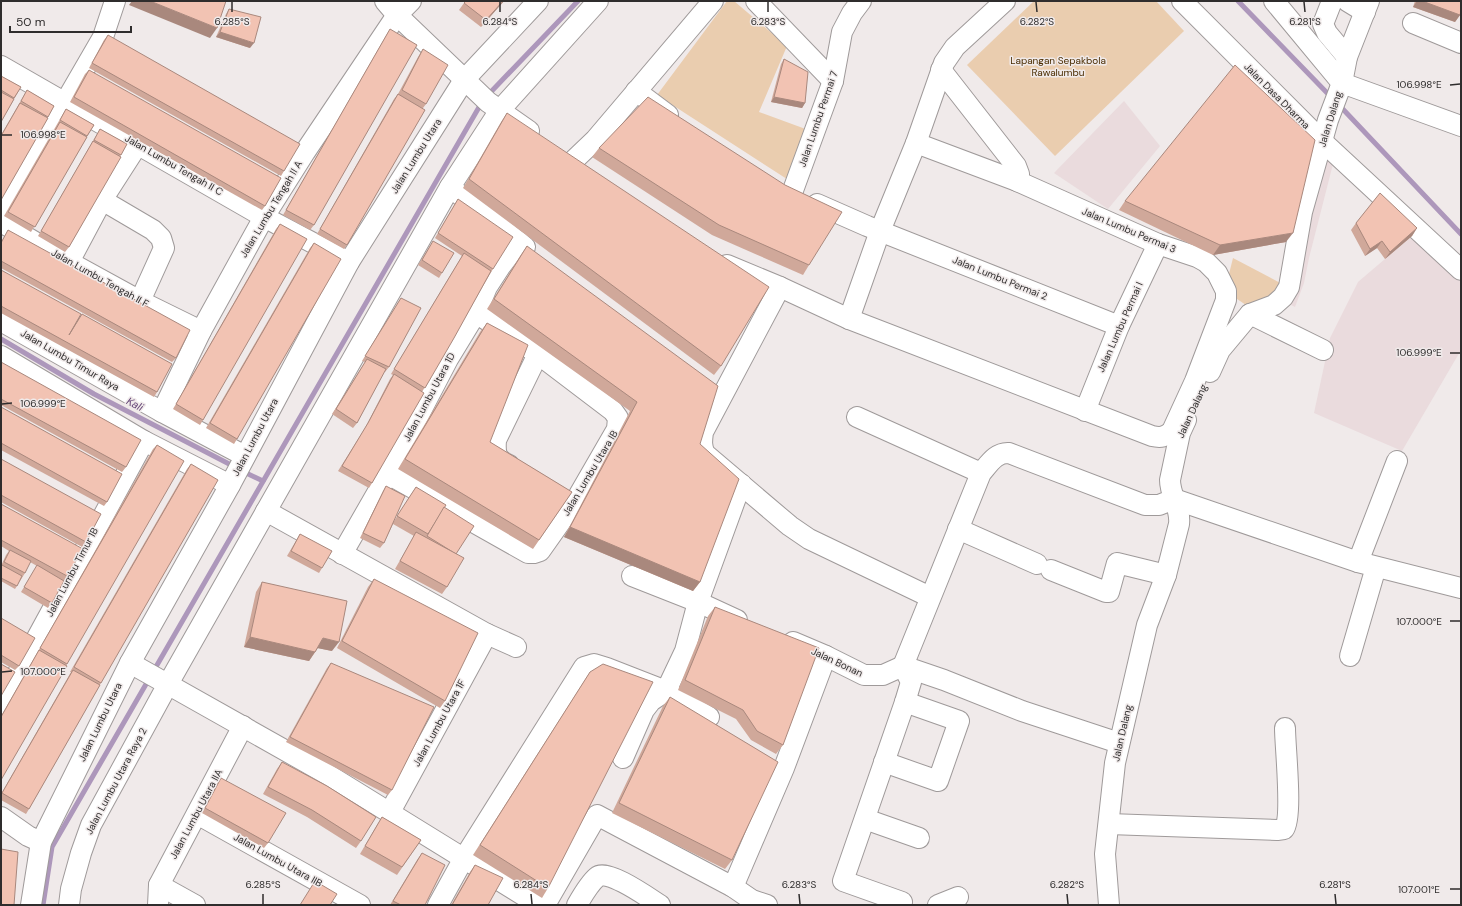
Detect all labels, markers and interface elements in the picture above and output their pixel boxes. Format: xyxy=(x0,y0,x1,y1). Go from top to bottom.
scale bar xyxy=(10,8,131,34)
text: 50 m xyxy=(16,14,45,30)
text: 6.285°S xyxy=(215,15,250,28)
text: 6.284°S xyxy=(483,15,518,28)
text: 6.283°S xyxy=(751,15,786,28)
text: 6.282°S xyxy=(1020,15,1054,28)
text: 6.281°S xyxy=(1289,15,1321,28)
park label: Lapangan Sepakbola Rawalumbu xyxy=(1010,54,1106,79)
street label: Jalan Dasa Dharma xyxy=(1241,60,1313,132)
street label: Jalan Lumbu Permai 7 xyxy=(795,69,841,169)
text: 106.998°E xyxy=(1396,78,1442,91)
street label: Jalan Dalang xyxy=(1315,89,1345,149)
street label: Jalan Lumbu Utara xyxy=(388,116,444,196)
text: 106.998°E xyxy=(20,128,66,141)
street label: Jalan Lumbu Tengah II C xyxy=(123,132,225,198)
street label: Jalan Lumbu Tengah II A xyxy=(237,158,305,260)
street label: Jalan Lumbu Permai 3 xyxy=(1080,204,1178,256)
street label: Jalan Lumbu Tengah II F xyxy=(49,246,152,310)
street label: Jalan Lumbu Permai 2 xyxy=(951,253,1050,303)
street label: Jalan Lumbu Permai I xyxy=(1094,280,1146,374)
street label: Jalan Lumbu Timur Raya xyxy=(18,326,122,394)
text: 106.999°E xyxy=(1396,346,1442,359)
street label: Jalan Lumbu Utara 1D xyxy=(400,350,458,444)
street label: Jalan Dalang xyxy=(1174,382,1210,440)
water label: Kali xyxy=(124,394,146,414)
street label: Jalan Lumbu Utara xyxy=(229,396,281,478)
text: 106.999°E xyxy=(20,397,66,410)
street label: Jalan Lumbu Utara IB xyxy=(559,428,621,518)
street label: Jalan Lumbu Timur 1B xyxy=(43,525,101,619)
text: 107.000°E xyxy=(1396,615,1442,628)
street label: Jalan Bonan xyxy=(809,644,865,680)
text: 107.000°E xyxy=(20,665,66,678)
street label: Jalan Lumbu Utara 1F xyxy=(410,677,469,769)
street label: Jalan Lumbu Utara xyxy=(75,680,125,764)
street label: Jalan Dalang xyxy=(1109,703,1135,763)
street label: Jalan Lumbu Utara Raya 2 xyxy=(82,725,150,837)
street label: Jalan Lumbu Utara IIA xyxy=(167,766,225,861)
street label: Jalan Lumbu Utara IIB xyxy=(231,830,325,890)
text: 6.285°S xyxy=(246,878,281,891)
text: 6.284°S xyxy=(514,878,549,891)
text: 6.283°S xyxy=(782,878,817,891)
text: 6.282°S xyxy=(1050,878,1084,891)
text: 6.281°S xyxy=(1319,878,1351,891)
text: 107.001°E xyxy=(1398,883,1440,896)

